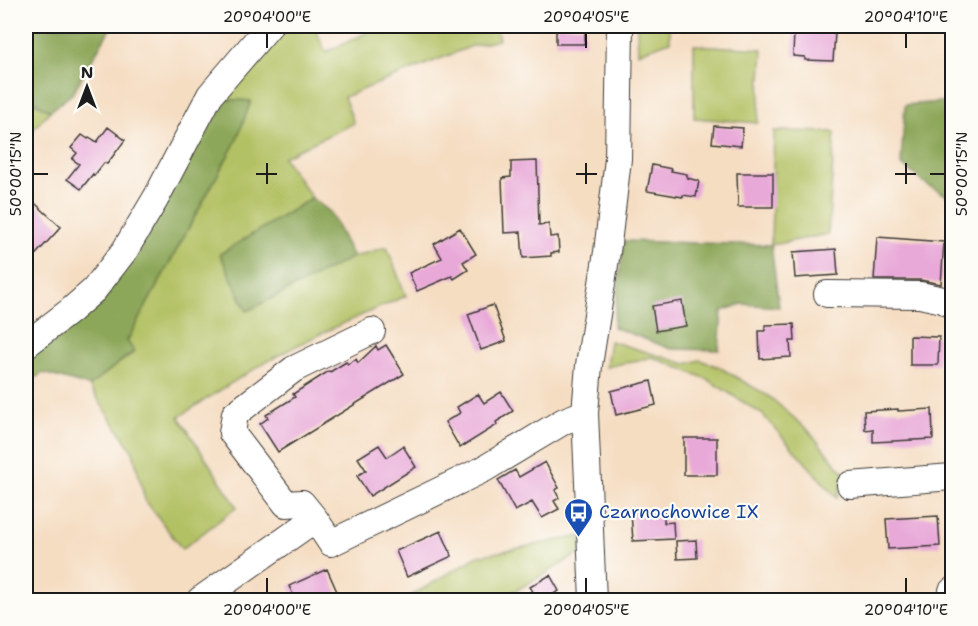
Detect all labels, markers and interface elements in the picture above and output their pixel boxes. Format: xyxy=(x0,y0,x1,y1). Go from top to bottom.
text: 20°04'00"E xyxy=(223,7,311,27)
text: 20°04'05"E xyxy=(543,7,629,27)
text: 20°04'10"E xyxy=(864,7,948,27)
north arrow xyxy=(57,57,117,117)
text: N xyxy=(81,62,93,83)
text: 50°00'15"N xyxy=(6,132,26,216)
text: 50°00'15"N xyxy=(952,132,972,216)
bus stop icon: Czarnochowice IX xyxy=(562,496,594,538)
place label: Czarnochowice IX xyxy=(599,500,758,524)
text: 20°04'00"E xyxy=(223,600,311,620)
text: 20°04'05"E xyxy=(543,600,629,620)
text: 20°04'10"E xyxy=(864,600,948,620)

